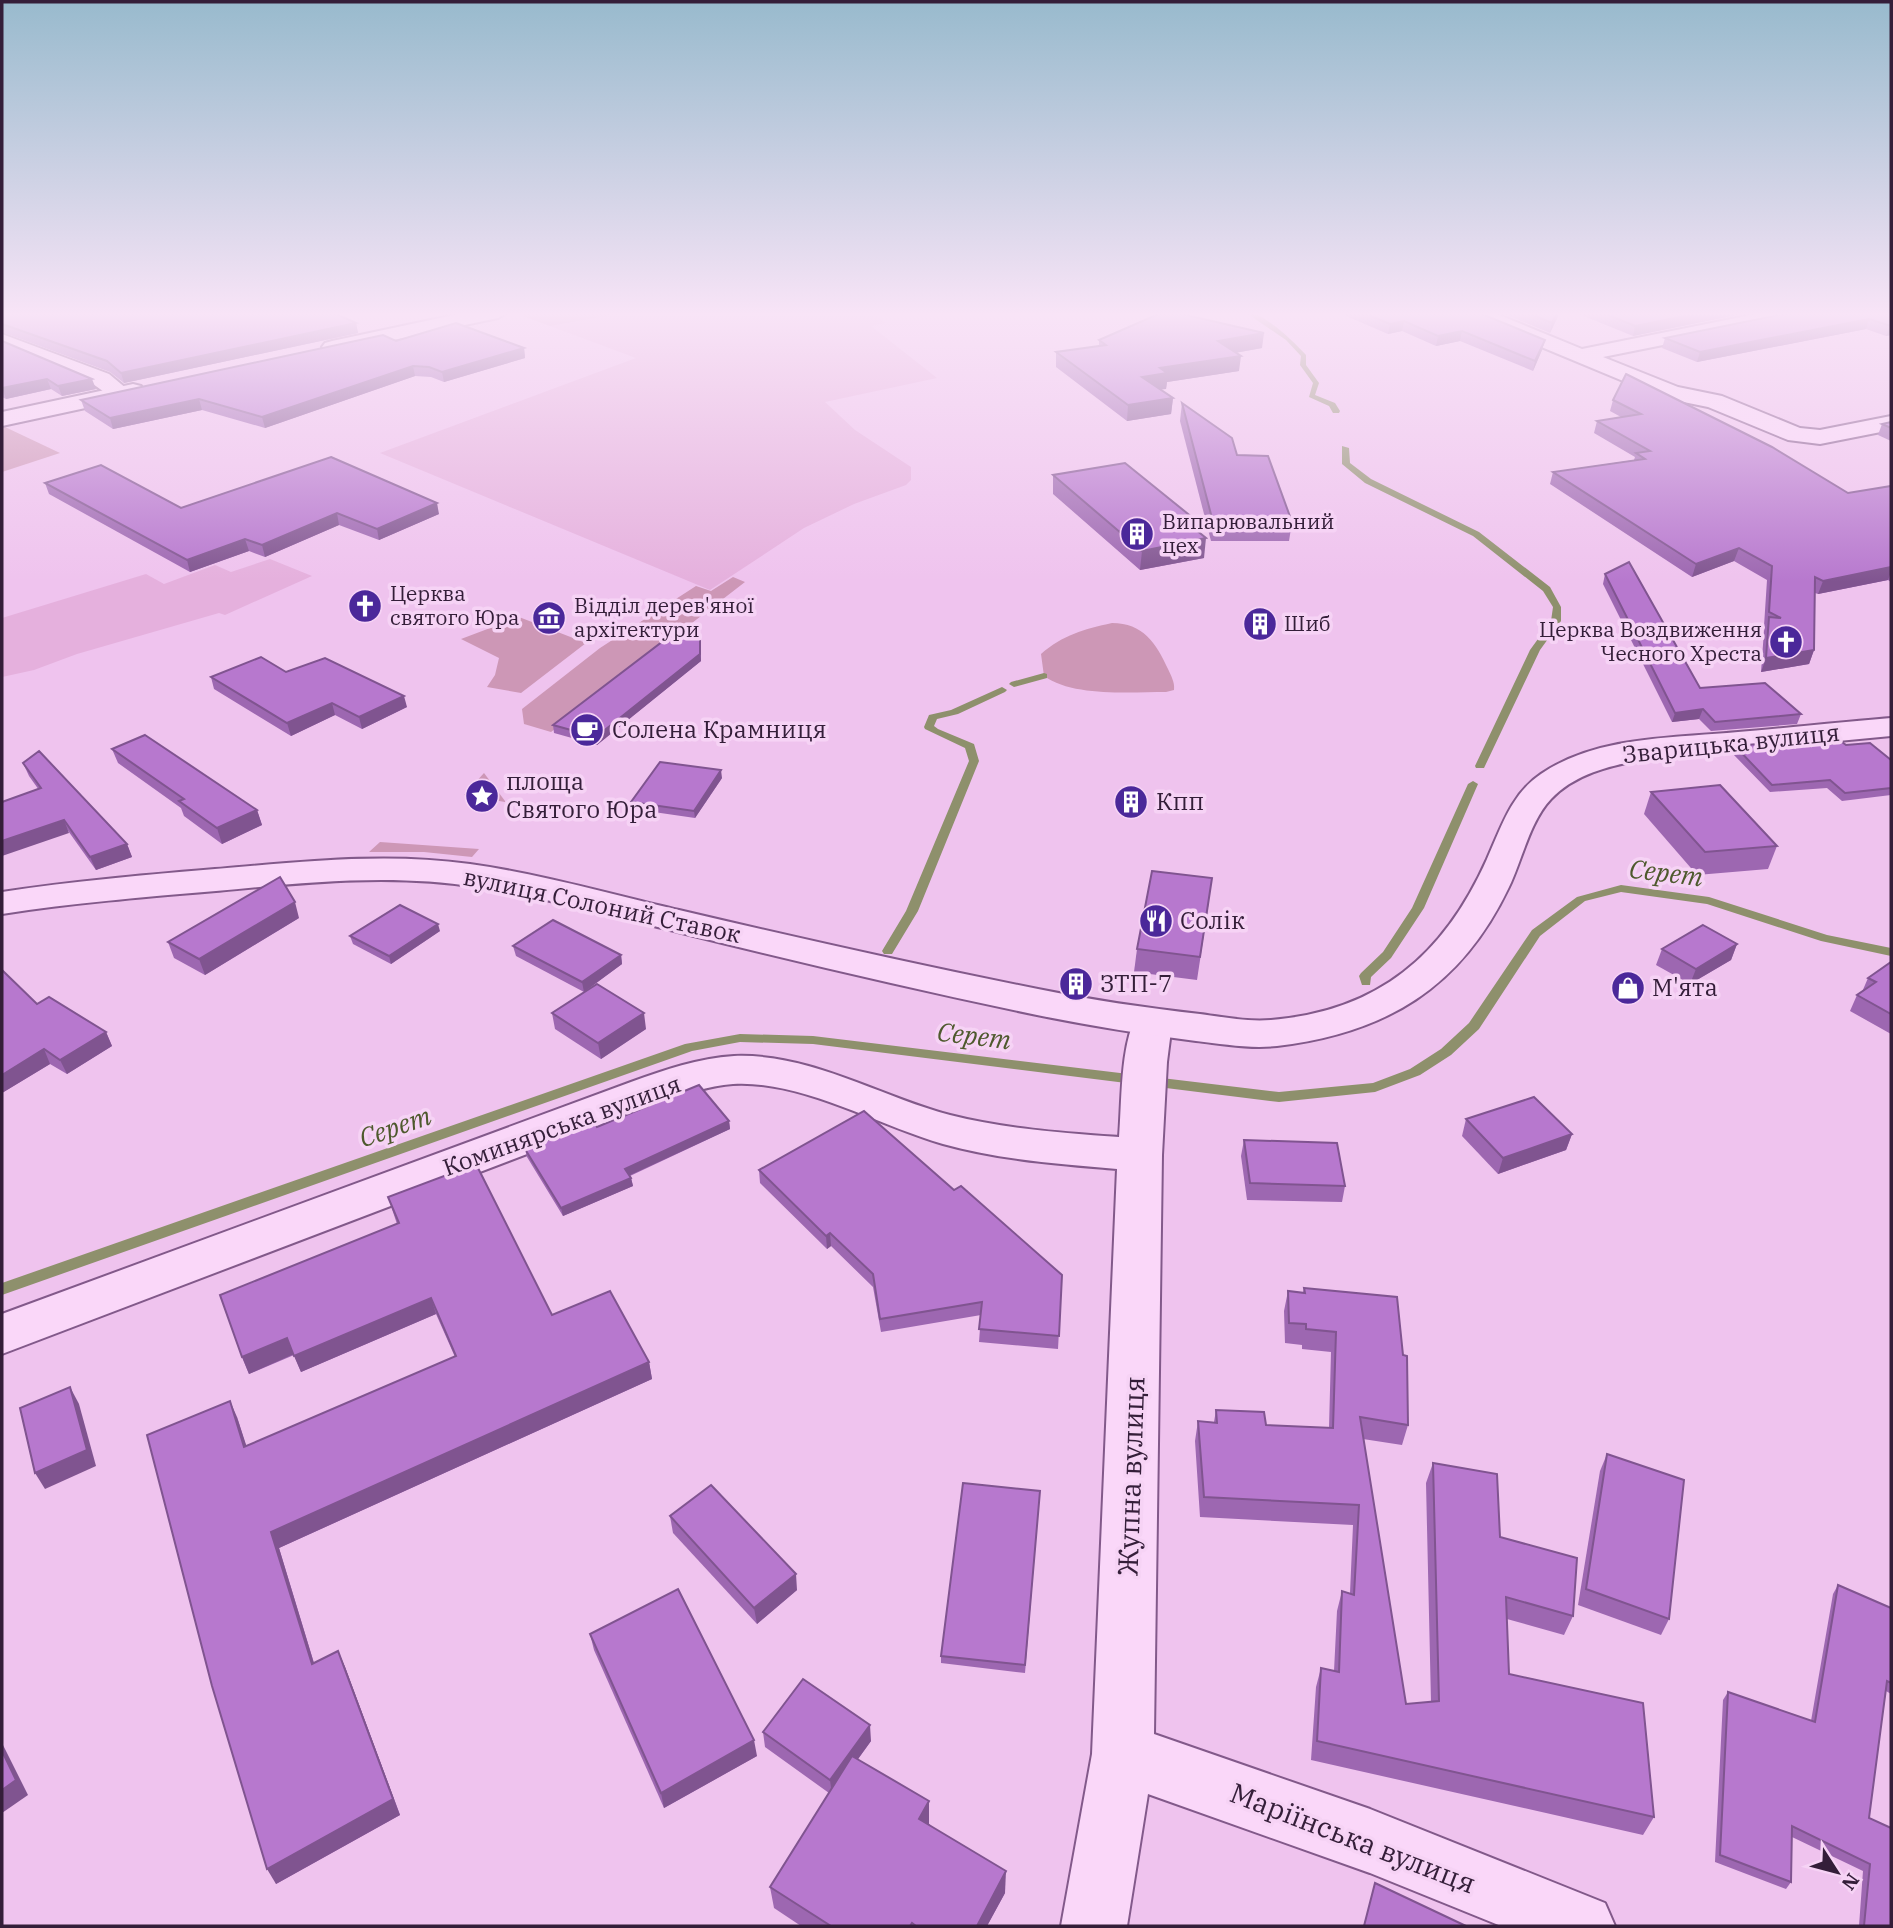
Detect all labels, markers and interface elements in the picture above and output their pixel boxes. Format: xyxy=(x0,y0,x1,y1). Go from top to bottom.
place label: Випарювальний цех xyxy=(1162,507,1334,559)
building icon: Випарювальний цех xyxy=(1118,515,1156,553)
place label: Церква святого Юра xyxy=(390,579,520,631)
church icon: Церква святого Юра xyxy=(346,587,384,625)
place label: Відділ дерев'яної архітектури xyxy=(574,591,754,643)
museum icon: Відділ дерев'яної архітектури xyxy=(530,599,568,637)
building icon: Шиб xyxy=(1241,605,1279,643)
place label: Шиб xyxy=(1284,609,1331,637)
place label: Церква Воздвиження Чесного Хреста xyxy=(1539,615,1762,667)
church icon: Церква Воздвиження Чесного Хреста xyxy=(1767,623,1805,661)
cafe icon: Солена Крамниця xyxy=(568,711,606,749)
place label: Солена Крамниця xyxy=(612,713,827,745)
street label: Зварицька вулиця xyxy=(1621,716,1841,770)
place label: площа Святого Юра xyxy=(506,765,657,825)
place icon: площа Святого Юра xyxy=(463,777,501,815)
building icon: Кпп xyxy=(1112,783,1150,821)
place label: Кпп xyxy=(1156,785,1204,817)
water label: Серет xyxy=(1627,851,1705,893)
street label: вулиця Солоний Ставок xyxy=(460,860,744,950)
restaurant icon: Солік xyxy=(1137,902,1175,940)
place label: Солік xyxy=(1180,904,1245,936)
building icon: ЗТП-7 xyxy=(1057,965,1095,1003)
place label: ЗТП-7 xyxy=(1100,967,1172,999)
shop icon: М'ята xyxy=(1609,969,1647,1007)
place label: М'ята xyxy=(1652,971,1718,1003)
water label: Серет xyxy=(935,1014,1013,1056)
street label: Коминярська вулиця xyxy=(438,1067,685,1183)
water label: Серет xyxy=(354,1098,435,1154)
street label: Жупна вулиця xyxy=(1109,1376,1152,1576)
street label: Маріїнська вулиця xyxy=(1225,1774,1481,1901)
north arrow xyxy=(1802,1837,1872,1907)
text: N xyxy=(1837,1869,1865,1895)

